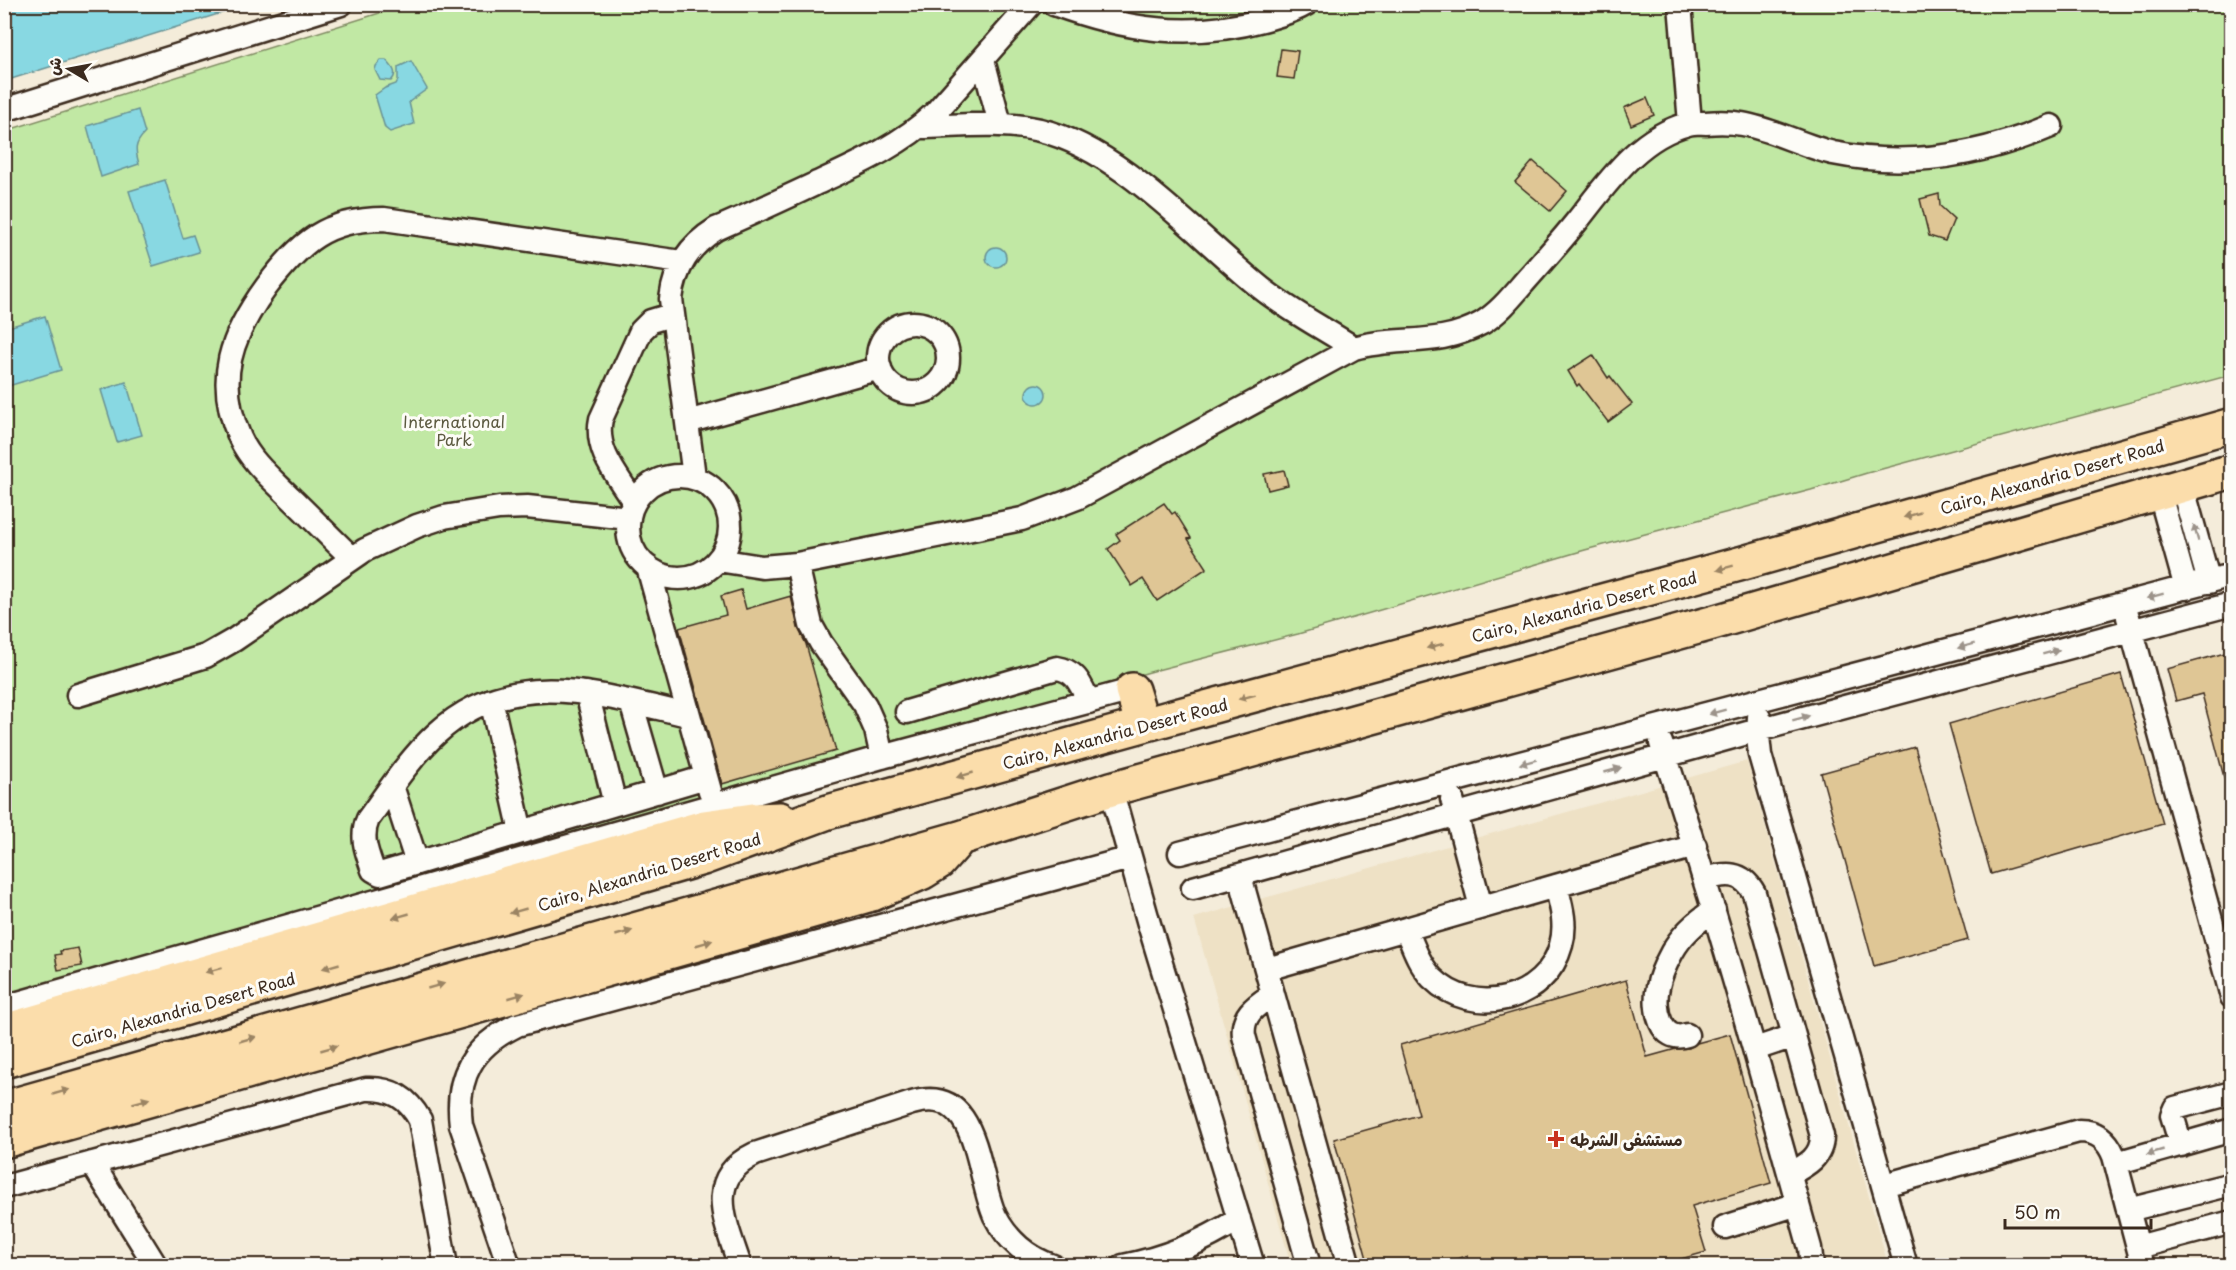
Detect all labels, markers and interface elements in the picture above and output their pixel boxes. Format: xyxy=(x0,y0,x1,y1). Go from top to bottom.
north arrow xyxy=(39,39,99,99)
text: ش xyxy=(40,55,67,77)
park label: International Park xyxy=(403,409,505,451)
street label: Cairo, Alexandria Desert Road xyxy=(1937,432,2167,520)
one-way arrow xyxy=(1903,511,1922,521)
one-way arrow xyxy=(2191,524,2200,542)
street label: Cairo, Alexandria Desert Road xyxy=(1469,564,1699,648)
one-way arrow xyxy=(1716,564,1734,574)
one-way arrow xyxy=(2146,592,2164,601)
one-way arrow xyxy=(1426,642,1444,651)
one-way arrow xyxy=(1957,642,1975,651)
one-way arrow xyxy=(2042,647,2060,656)
street label: Cairo, Alexandria Desert Road xyxy=(1000,691,1230,775)
one-way arrow xyxy=(1238,692,1256,702)
one-way arrow xyxy=(1708,707,1726,717)
one-way arrow xyxy=(1792,713,1810,722)
one-way arrow xyxy=(1519,757,1538,767)
one-way arrow xyxy=(1604,765,1622,774)
one-way arrow xyxy=(956,770,974,780)
street label: Cairo, Alexandria Desert Road xyxy=(534,826,764,916)
one-way arrow xyxy=(509,907,527,916)
one-way arrow xyxy=(392,912,410,921)
one-way arrow xyxy=(615,927,633,937)
one-way arrow xyxy=(695,937,713,947)
one-way arrow xyxy=(322,962,340,971)
street label: Cairo, Alexandria Desert Road xyxy=(68,965,298,1053)
one-way arrow xyxy=(204,966,222,975)
one-way arrow xyxy=(427,980,445,990)
one-way arrow xyxy=(507,990,525,1000)
one-way arrow xyxy=(240,1034,258,1043)
one-way arrow xyxy=(319,1043,338,1053)
one-way arrow xyxy=(52,1087,70,1096)
one-way arrow xyxy=(132,1096,150,1106)
place label: مستشفى الشرطه xyxy=(1570,1127,1682,1151)
marker: مستشفى الشرطه xyxy=(1547,1130,1565,1148)
one-way arrow xyxy=(2146,1148,2164,1157)
scale bar xyxy=(2005,1192,2150,1230)
text: 50 m xyxy=(2014,1198,2061,1225)

